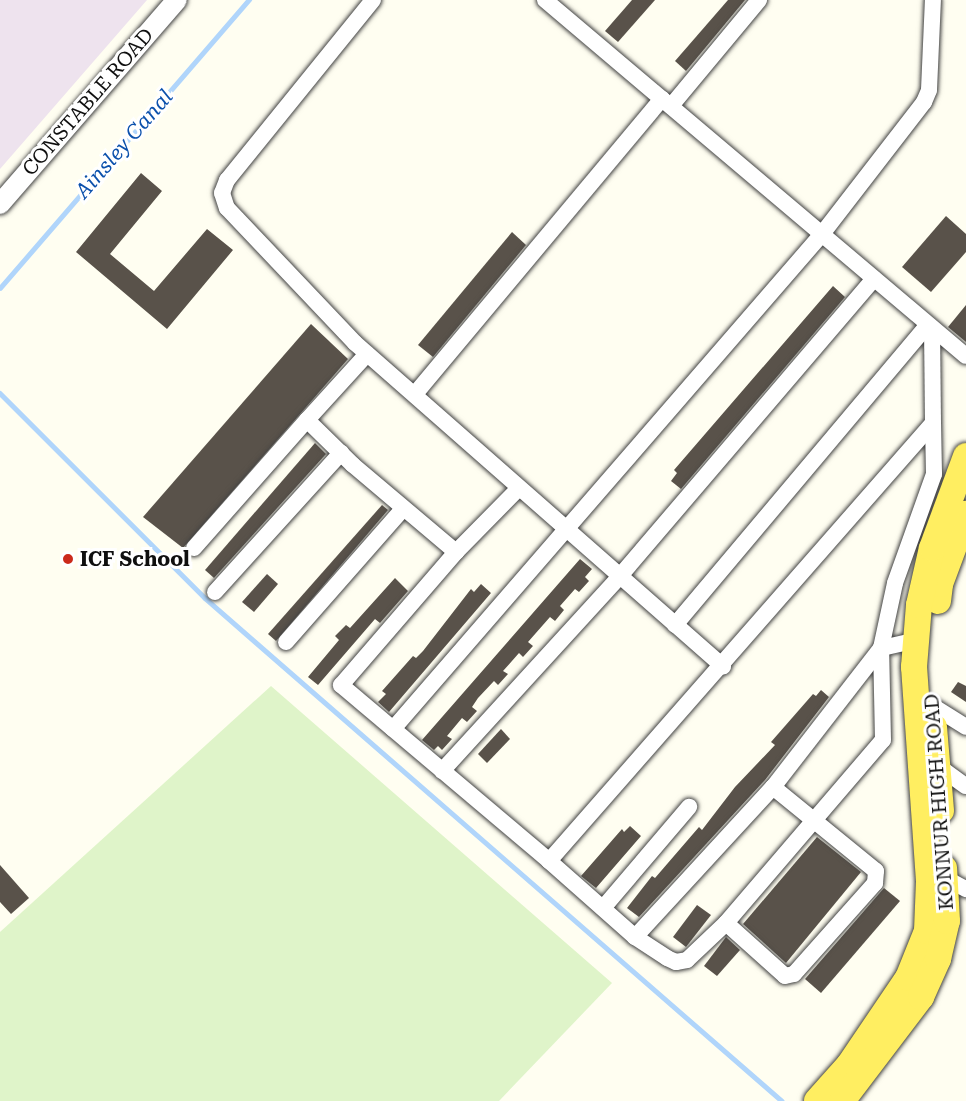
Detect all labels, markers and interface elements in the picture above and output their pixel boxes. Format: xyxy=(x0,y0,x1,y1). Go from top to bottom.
street label: CONSTABLE ROAD xyxy=(17,23,159,181)
water label: Ainsley Canal xyxy=(70,84,178,204)
place label: ICF School xyxy=(80,547,190,571)
marker: ICF School xyxy=(61,552,75,566)
street label: KONNUR HIGH ROAD xyxy=(919,693,959,911)

